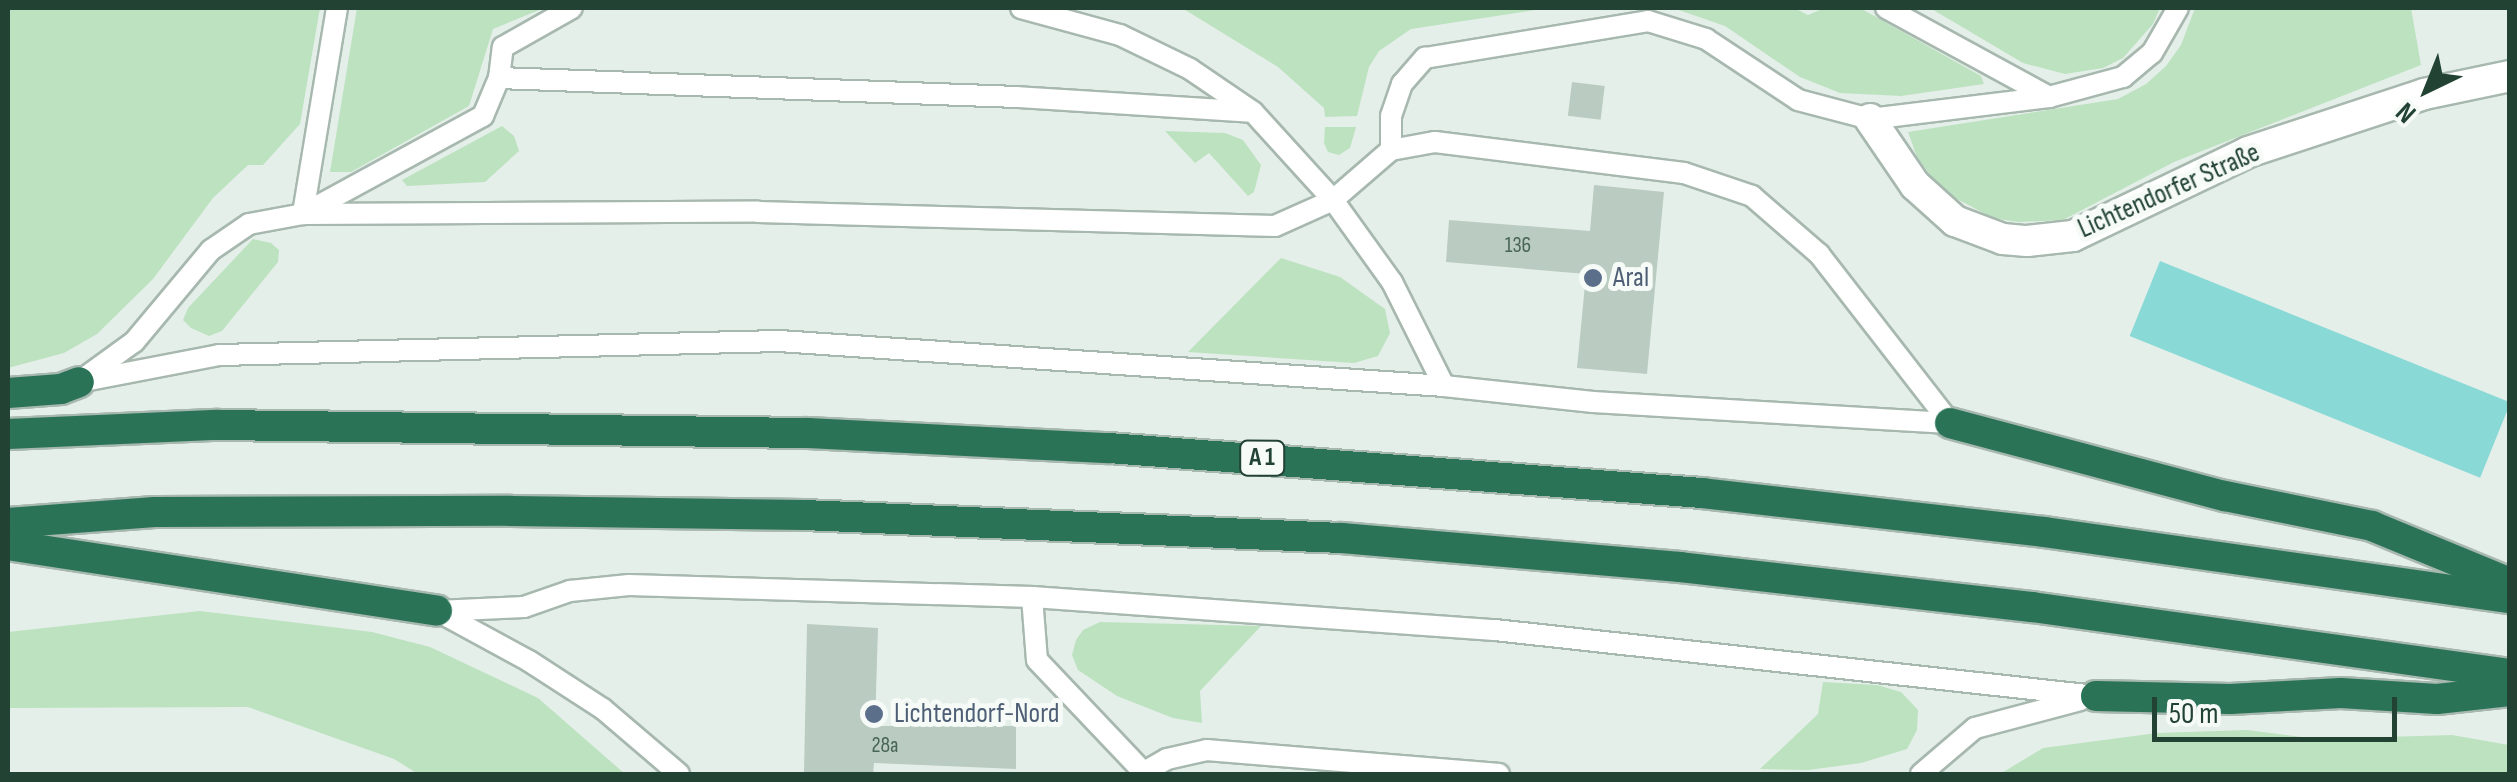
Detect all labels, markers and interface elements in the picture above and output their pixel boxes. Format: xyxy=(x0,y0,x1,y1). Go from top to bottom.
north arrow xyxy=(2377,40,2477,140)
text: N xyxy=(2389,95,2423,129)
street label: Lichtendorfer Straße xyxy=(2073,136,2265,246)
house number: 136 xyxy=(1505,233,1531,259)
place label: Aral xyxy=(1613,261,1649,295)
marker: Aral xyxy=(1582,267,1604,289)
road number: A 1 xyxy=(1237,438,1287,478)
scale bar xyxy=(2157,677,2402,739)
text: 50 m xyxy=(2169,696,2218,732)
place label: Lichtendorf-Nord xyxy=(894,697,1059,731)
marker: Lichtendorf-Nord xyxy=(863,703,885,725)
house number: 28a xyxy=(871,733,899,759)

